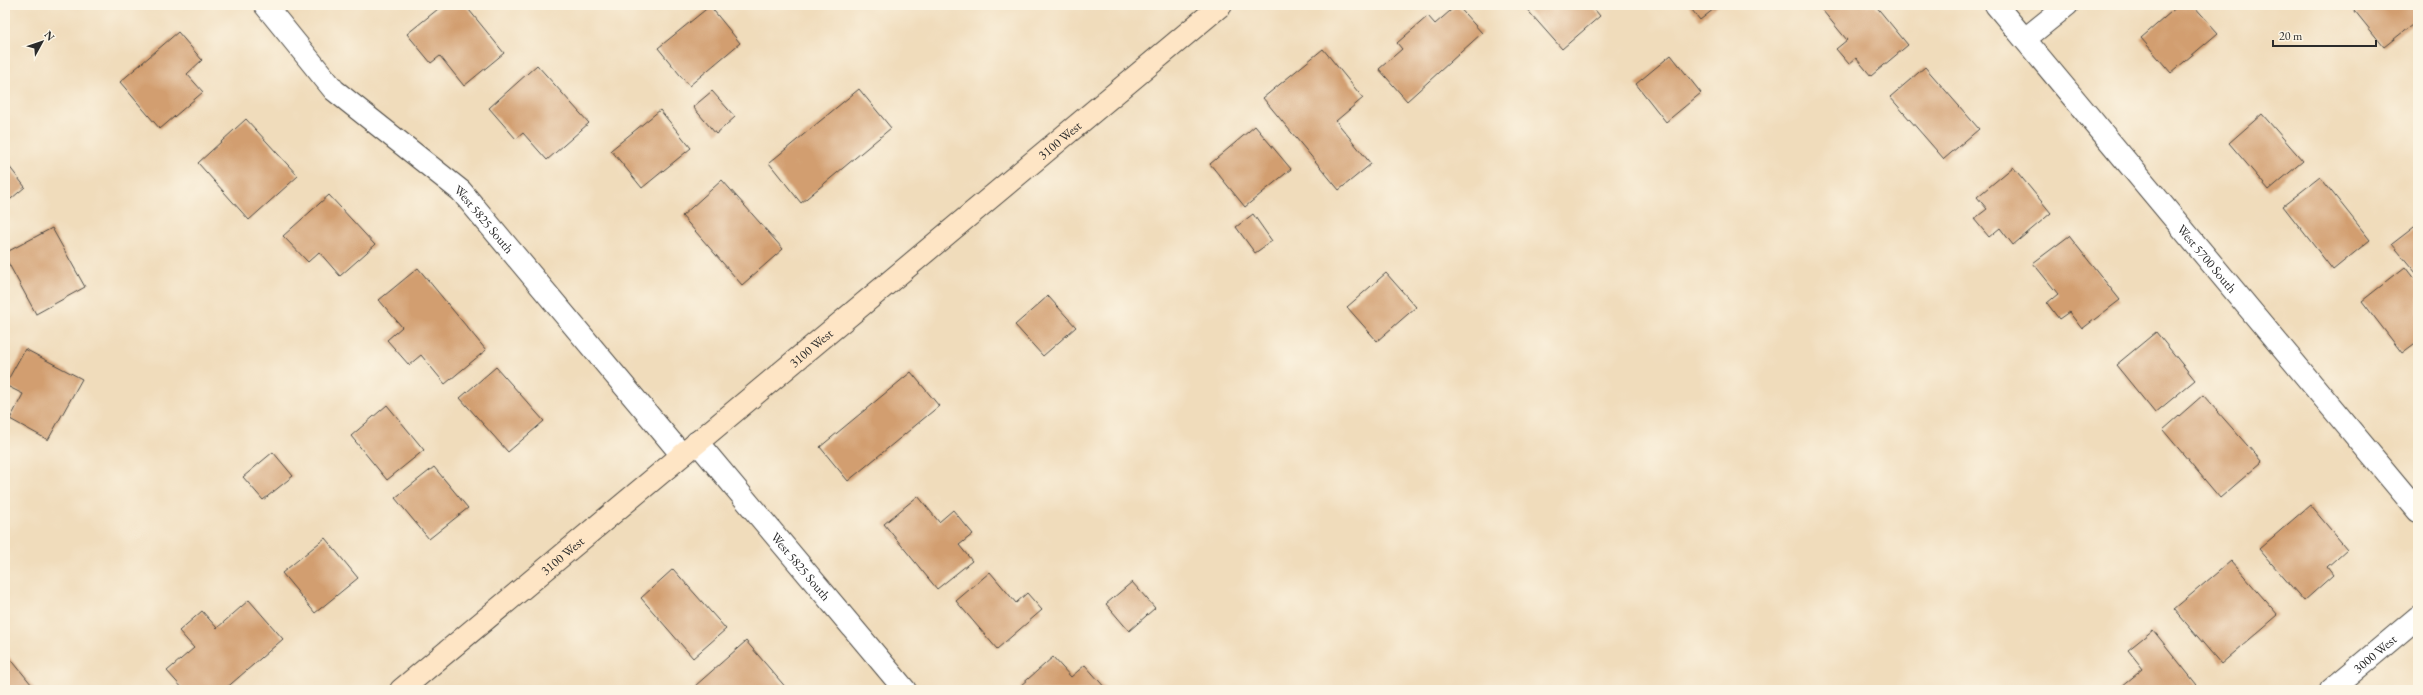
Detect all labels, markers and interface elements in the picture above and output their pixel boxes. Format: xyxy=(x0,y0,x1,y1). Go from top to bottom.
north arrow xyxy=(22,22,62,62)
scale bar xyxy=(2273,22,2376,48)
text: N xyxy=(41,28,58,44)
text: 20 m xyxy=(2279,28,2303,44)
street label: 3100 West xyxy=(1035,117,1085,163)
street label: West 5825 South xyxy=(451,181,518,257)
street label: West 5700 South xyxy=(2173,221,2241,297)
street label: 3100 West xyxy=(786,325,836,371)
street label: West 5825 South xyxy=(767,529,835,604)
street label: 3100 West xyxy=(537,533,588,579)
street label: 3000 West xyxy=(2350,631,2400,677)

